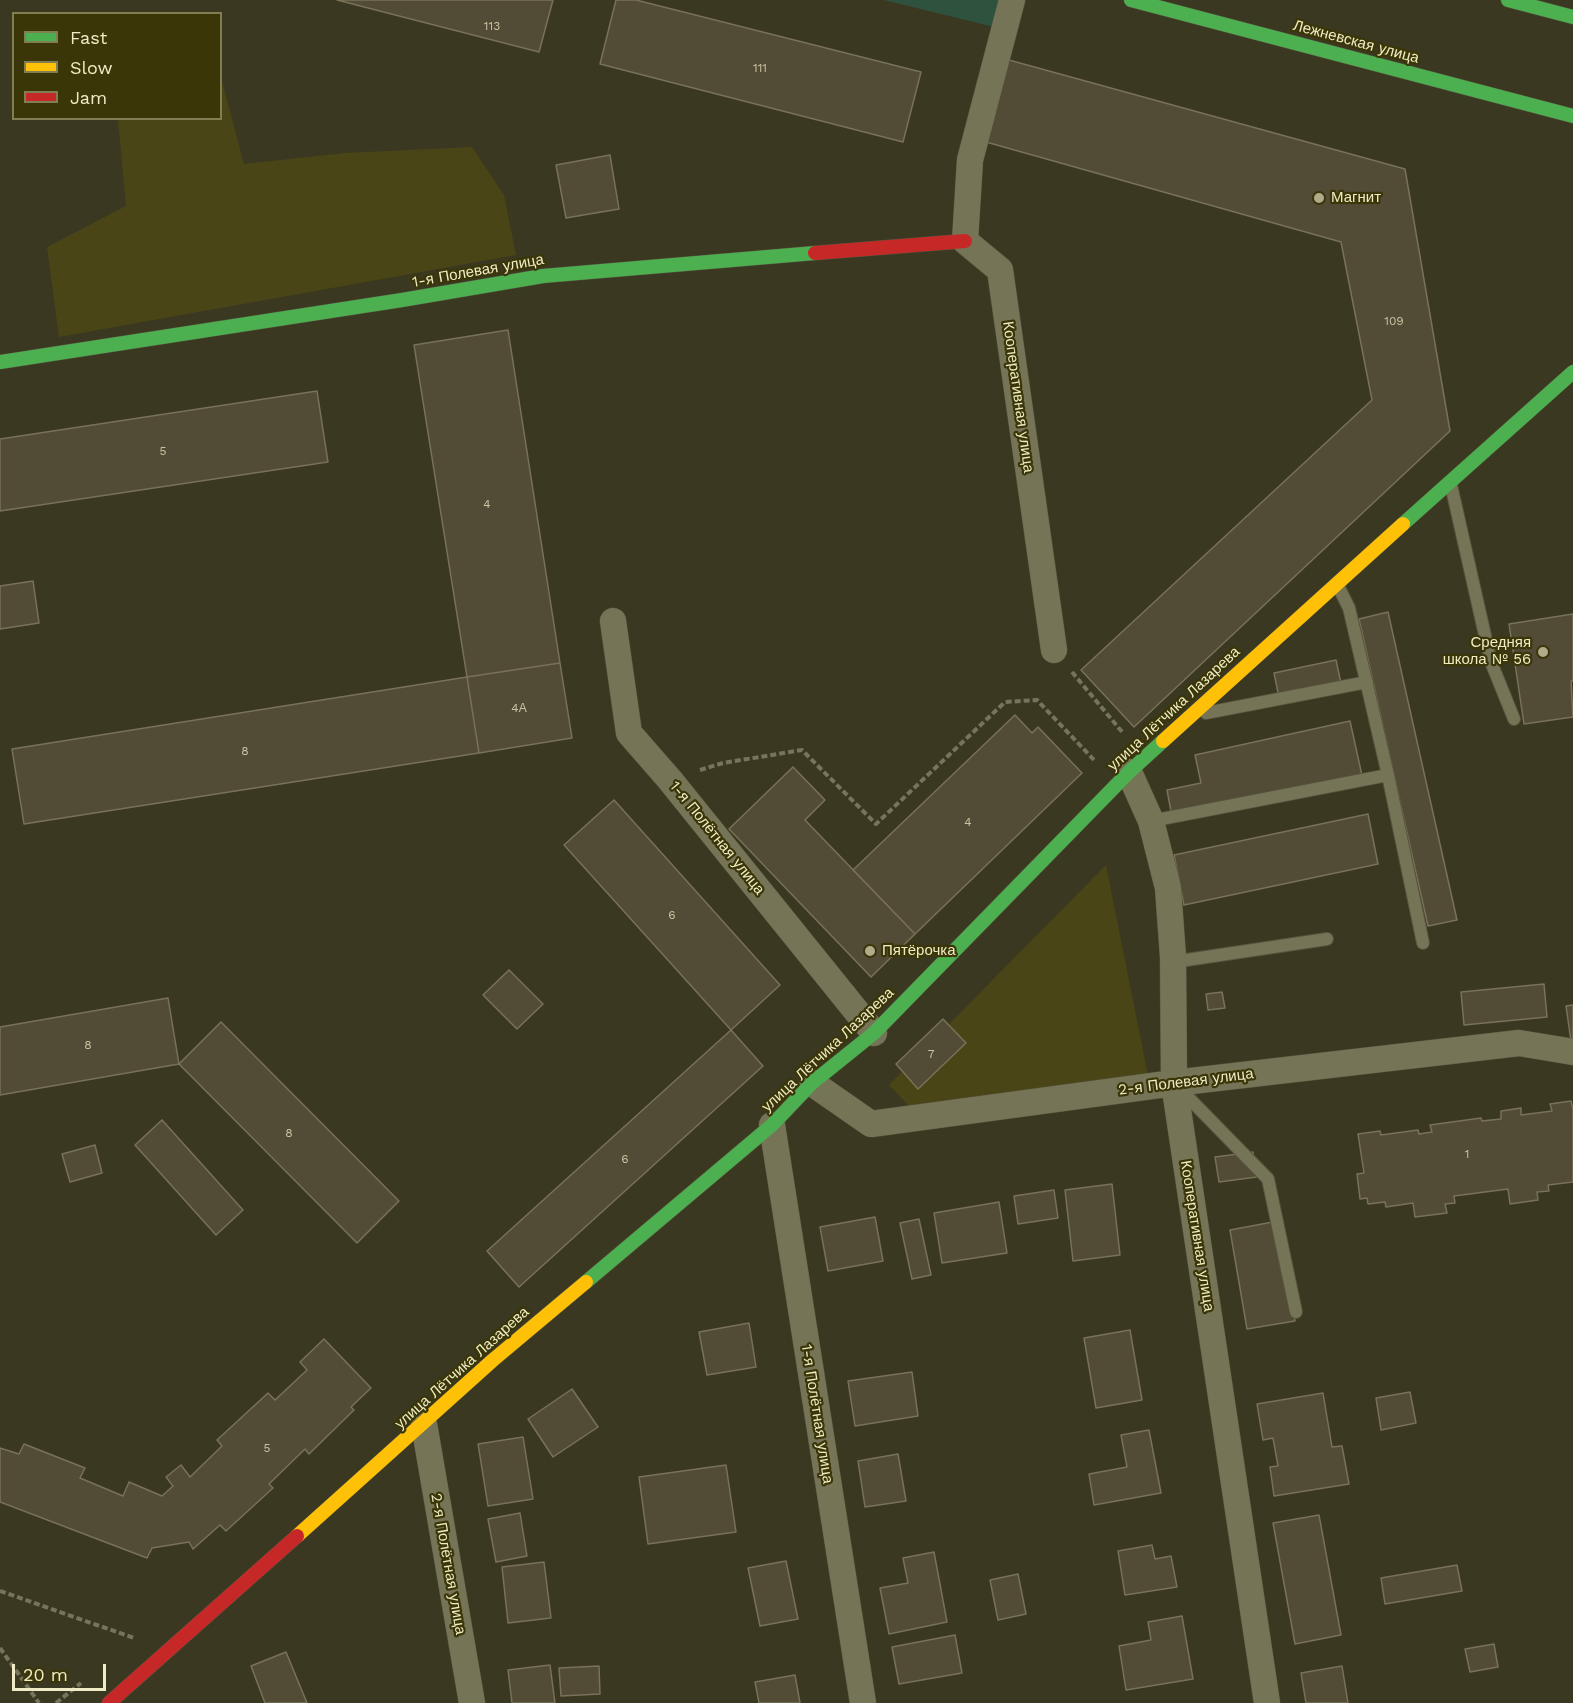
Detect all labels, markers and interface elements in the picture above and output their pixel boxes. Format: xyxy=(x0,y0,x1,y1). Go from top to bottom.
legend xyxy=(12,12,222,120)
street label: Лежневская улица xyxy=(1291,17,1421,67)
house number: 113 xyxy=(484,19,500,33)
text: Fast xyxy=(70,27,107,48)
text: Slow xyxy=(70,57,113,78)
house number: 111 xyxy=(753,61,767,75)
text: Jam xyxy=(70,87,107,108)
place label: Магнит xyxy=(1331,189,1381,207)
marker: Магнит xyxy=(1312,191,1326,205)
street label: 1-я Полевая улица xyxy=(411,251,545,291)
house number: 109 xyxy=(1384,314,1404,328)
street label: Кооперативная улица xyxy=(998,320,1038,474)
house number: 5 xyxy=(160,444,166,458)
house number: 4 xyxy=(483,497,491,511)
place label: Средняя школа № 56 xyxy=(1443,634,1531,669)
street label: улица Лётчика Лазарева xyxy=(1104,643,1244,775)
marker: Средняя школа № 56 xyxy=(1536,645,1550,659)
house number: 4А xyxy=(511,701,527,715)
house number: 8 xyxy=(241,744,249,758)
street label: 1-я Полётная улица xyxy=(666,778,768,898)
house number: 4 xyxy=(964,815,972,829)
house number: 6 xyxy=(668,908,676,922)
place label: Пятёрочка xyxy=(882,942,956,960)
marker: Пятёрочка xyxy=(863,944,877,958)
street label: улица Лётчика Лазарева xyxy=(758,984,898,1116)
house number: 8 xyxy=(84,1038,92,1052)
house number: 7 xyxy=(928,1047,934,1061)
street label: 2-я Полевая улица xyxy=(1117,1065,1255,1099)
house number: 8 xyxy=(285,1126,293,1140)
house number: 1 xyxy=(1465,1147,1469,1161)
house number: 6 xyxy=(621,1152,629,1166)
street label: Кооперативная улица xyxy=(1176,1159,1218,1313)
street label: улица Лётчика Лазарева xyxy=(391,1303,533,1433)
street label: 1-я Полётная улица xyxy=(797,1343,837,1485)
house number: 5 xyxy=(264,1441,270,1455)
street label: 2-я Полётная улица xyxy=(427,1492,469,1636)
scale bar xyxy=(15,1652,110,1690)
text: 20 m xyxy=(23,1664,68,1685)

